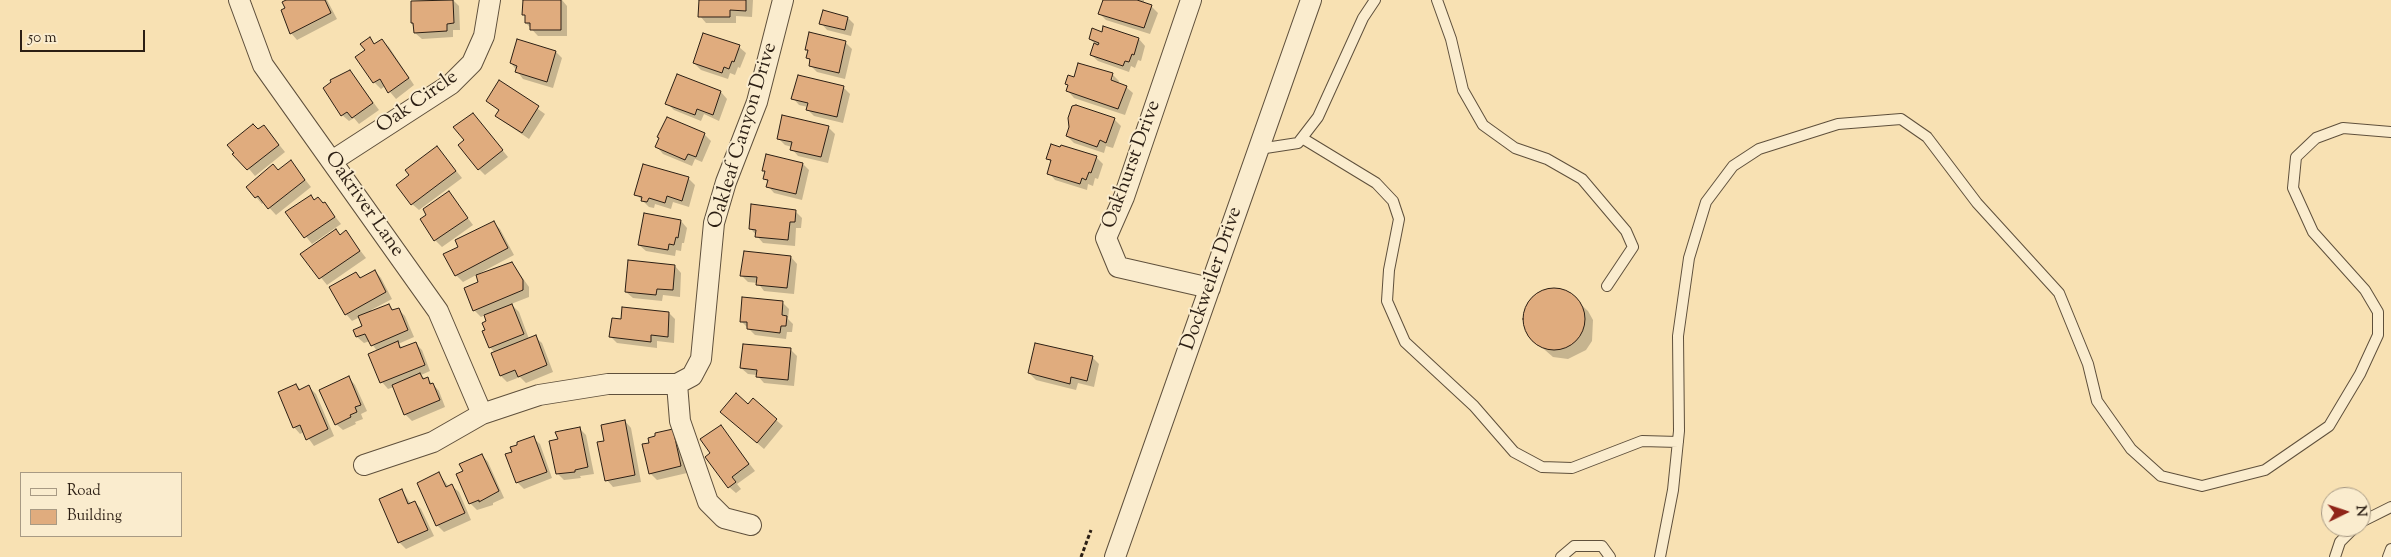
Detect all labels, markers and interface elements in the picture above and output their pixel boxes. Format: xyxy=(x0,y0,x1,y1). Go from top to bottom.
scale bar xyxy=(22,20,148,52)
text: 50 m xyxy=(28,28,57,49)
street label: Oakleaf Canyon Drive xyxy=(704,40,784,232)
street label: Oak Circle xyxy=(373,66,463,140)
street label: Oakhurst Drive xyxy=(1099,98,1167,232)
street label: Oakriver Lane xyxy=(318,148,408,262)
street label: Dockweiler Drive xyxy=(1177,204,1249,354)
legend xyxy=(20,472,182,537)
text: Road xyxy=(67,481,101,502)
north arrow xyxy=(2321,487,2371,537)
text: N xyxy=(2350,505,2370,517)
text: Building xyxy=(67,506,122,527)

